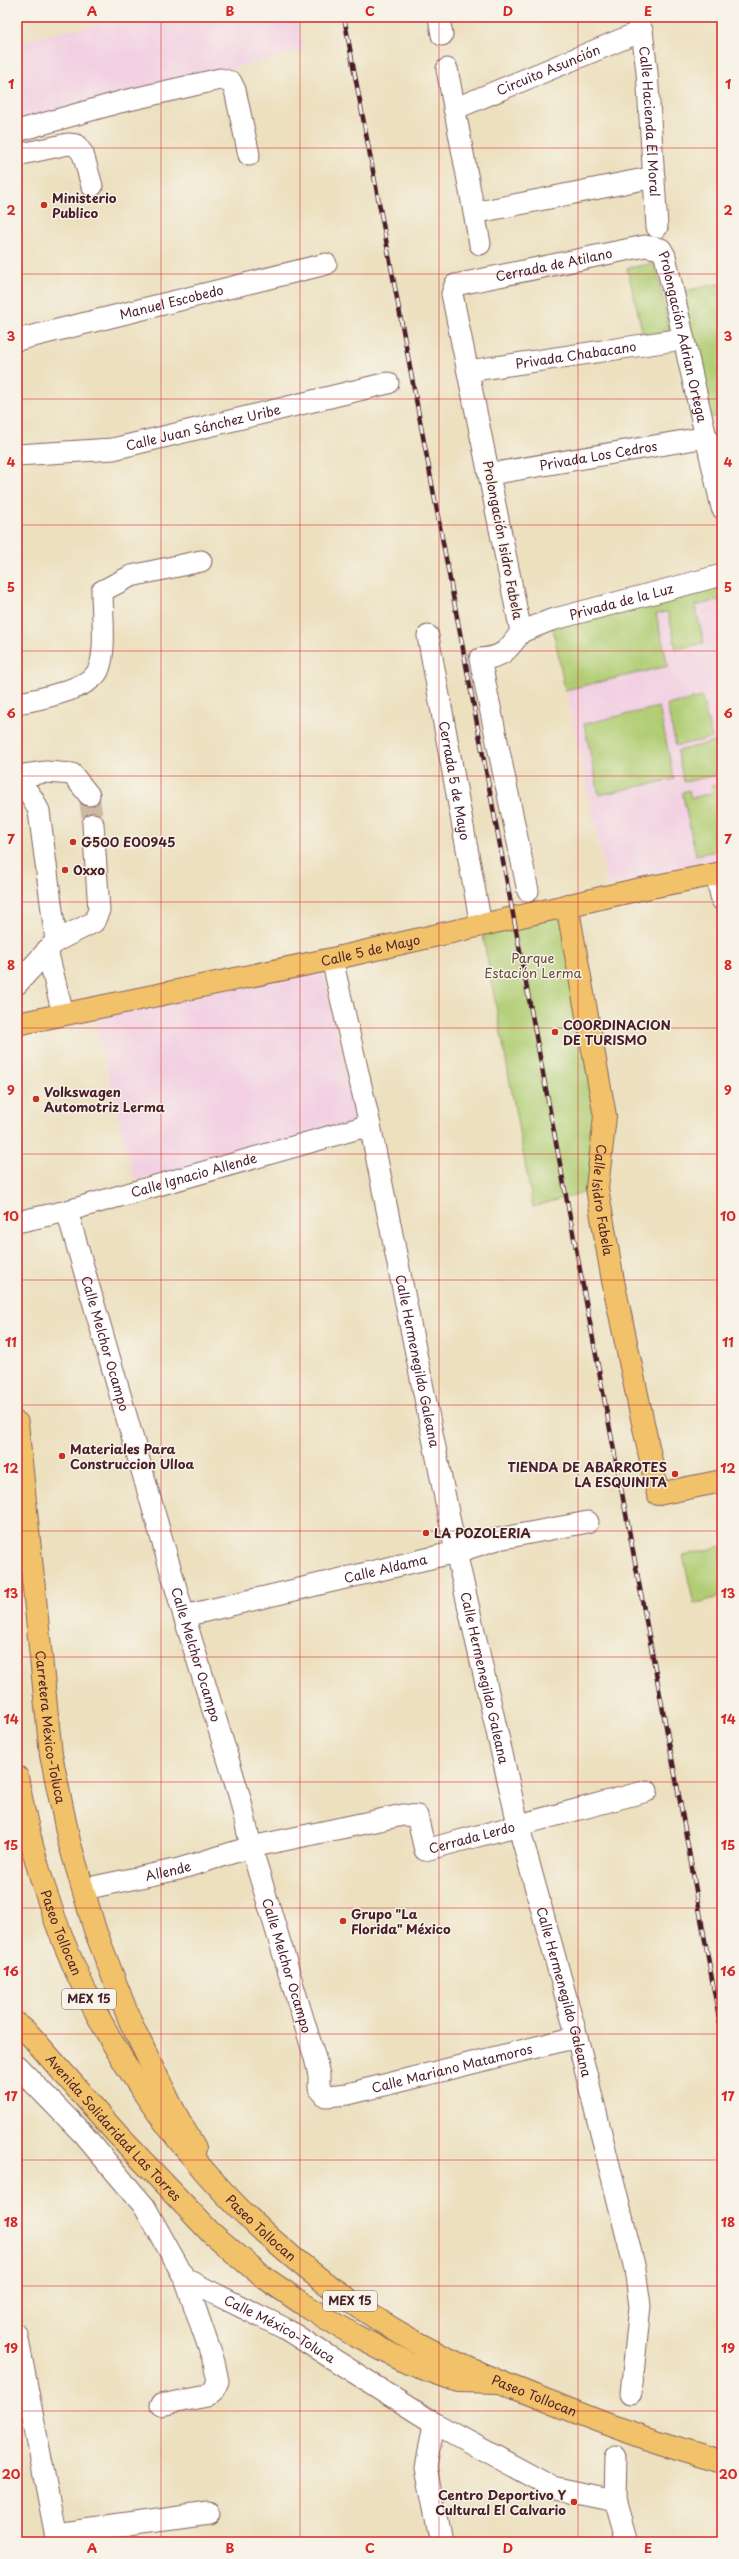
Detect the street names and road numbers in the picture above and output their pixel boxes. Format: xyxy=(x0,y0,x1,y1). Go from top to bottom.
street label: Circuito Asunción xyxy=(493,40,603,99)
street label: Calle Hacienda El Moral xyxy=(635,45,665,197)
street label: Cerrada de Atilano xyxy=(494,243,614,285)
street label: Prolongación Adrian Ortega xyxy=(655,247,713,425)
street label: Manuel Escobedo xyxy=(117,280,225,323)
street label: Privada Chabacano xyxy=(514,336,637,373)
street label: Calle Juan Sánchez Uribe xyxy=(124,399,283,455)
street label: Privada Los Cedros xyxy=(538,436,659,474)
street label: Prolongación Isidro Fabela xyxy=(479,459,528,622)
street label: Privada de la Luz xyxy=(567,578,675,624)
street label: Cerrada 5 de Mayo xyxy=(435,719,475,842)
street label: Calle 5 de Mayo xyxy=(319,929,422,970)
street label: Calle Isidro Fabela xyxy=(588,1143,619,1258)
street label: Calle Ignacio Allende xyxy=(129,1148,259,1201)
street label: Calle Hermenegildo Galeana xyxy=(391,1273,445,1450)
street label: Calle Melchor Ocampo xyxy=(77,1274,134,1413)
street label: Calle Aldama xyxy=(342,1549,430,1587)
street label: Calle Melchor Ocampo xyxy=(167,1585,226,1724)
street label: Calle Hermenegildo Galeana xyxy=(456,1590,514,1766)
street label: Carretera México-Toluca xyxy=(31,1650,71,1806)
street label: Cerrada Lerdo xyxy=(427,1817,517,1858)
street label: Allende xyxy=(143,1856,193,1885)
street label: Paseo Tollocan xyxy=(37,1887,87,1978)
street label: Calle Melchor Ocampo xyxy=(258,1896,317,2035)
street label: Calle Hermenegildo Galeana xyxy=(532,1904,597,2080)
road number: MEX 15 xyxy=(62,1989,116,2009)
street label: Calle Mariano Matamoros xyxy=(369,2038,534,2097)
street label: Avenida Solidaridad Las Torres xyxy=(42,2050,186,2205)
street label: Paseo Tollocan xyxy=(222,2190,301,2265)
street label: Calle México-Toluca xyxy=(221,2290,340,2368)
road number: MEX 15 xyxy=(323,2291,377,2311)
street label: Paseo Tollocan xyxy=(489,2370,580,2421)

